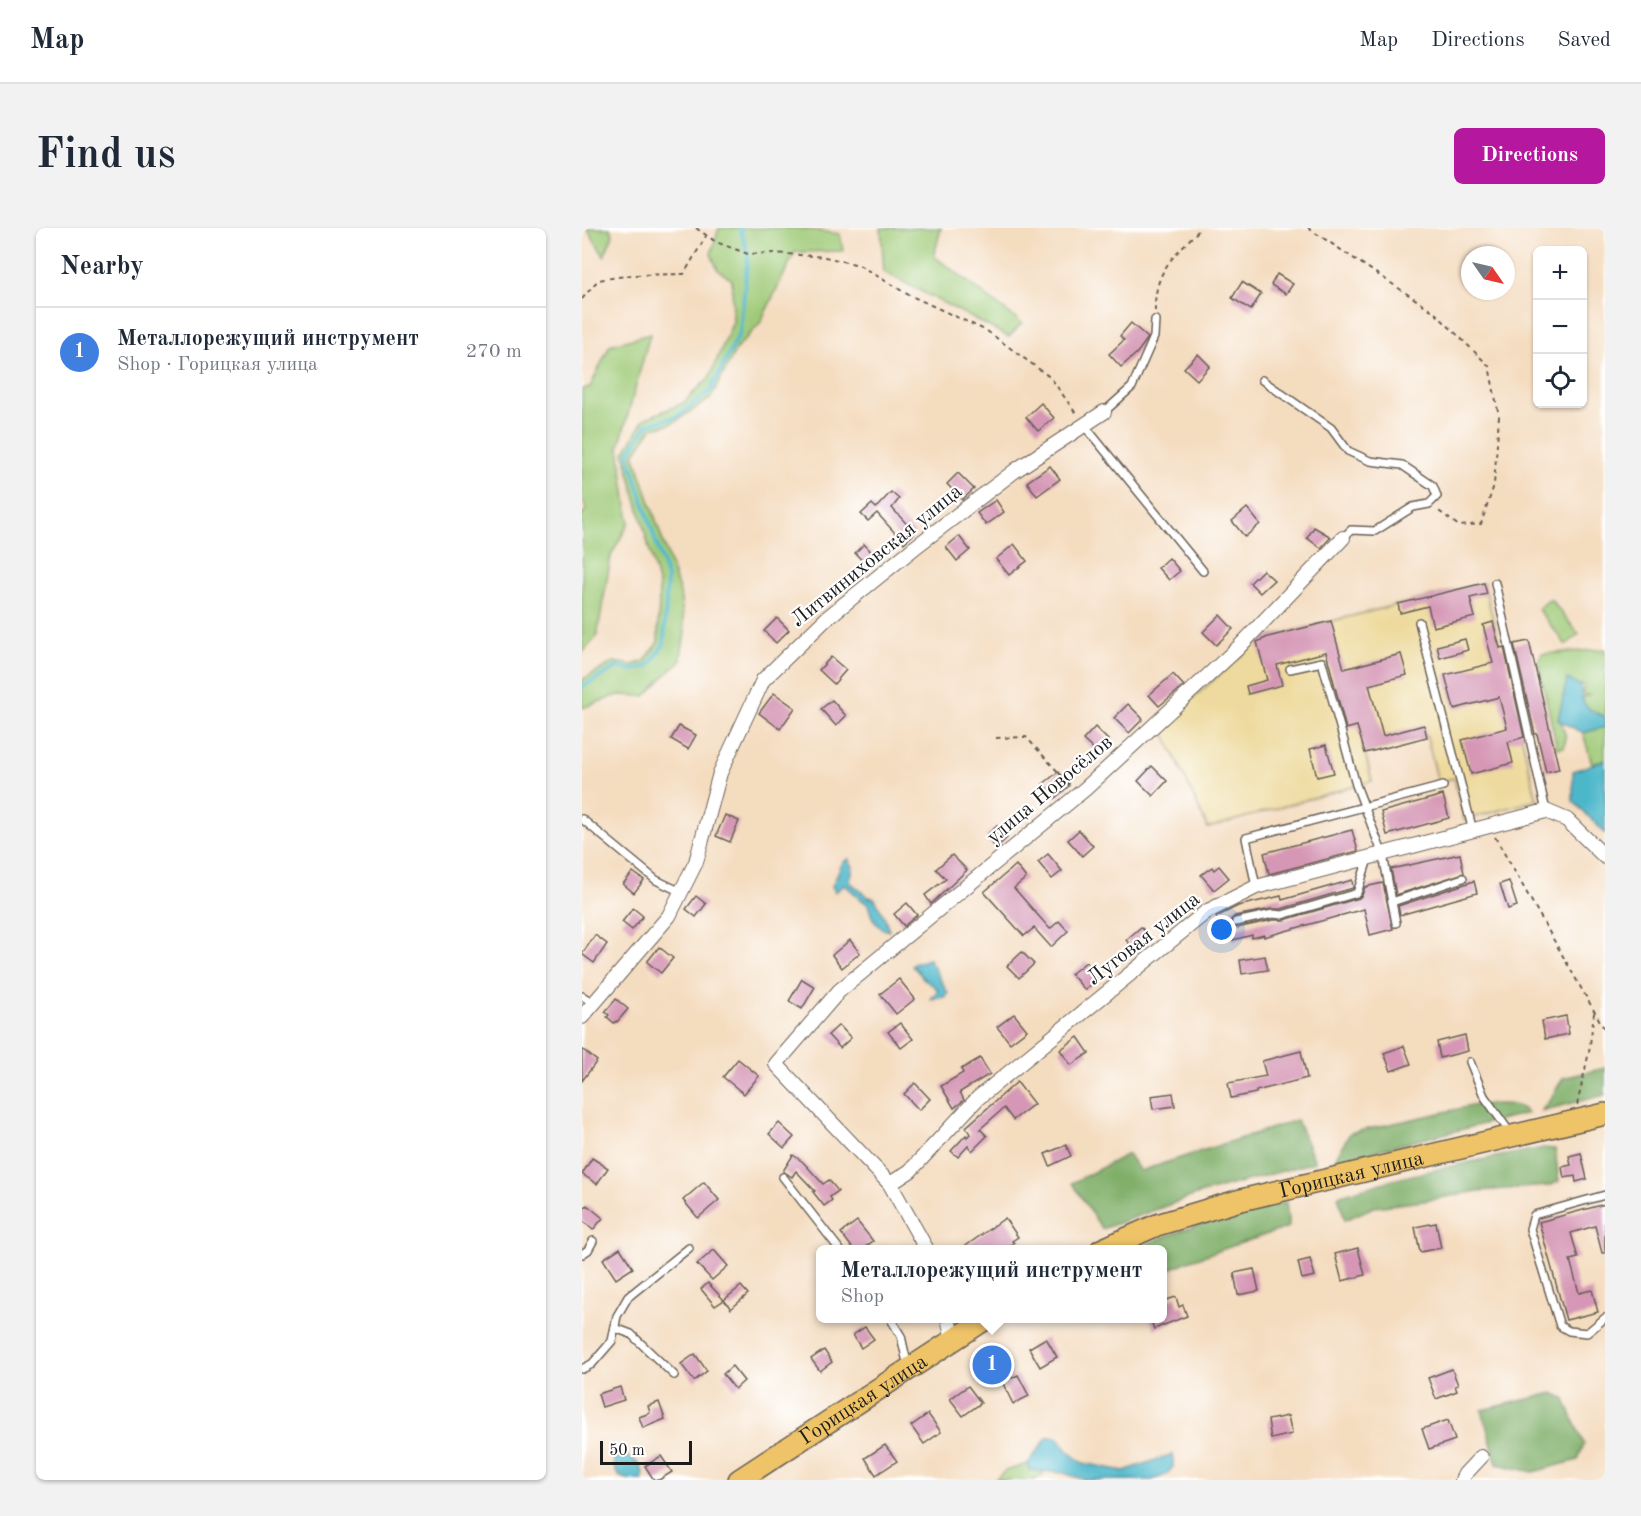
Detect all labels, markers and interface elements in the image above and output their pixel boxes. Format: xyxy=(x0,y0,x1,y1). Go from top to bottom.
text: Map xyxy=(30,27,84,55)
text: Map xyxy=(1359,30,1398,51)
text: Directions xyxy=(1431,30,1525,51)
text: Saved xyxy=(1558,30,1611,51)
button: Directions xyxy=(1454,128,1605,184)
text: Find us xyxy=(36,135,175,177)
north arrow xyxy=(1461,246,1515,300)
map controls xyxy=(1533,246,1587,408)
button: + xyxy=(1533,246,1587,300)
text: Nearby xyxy=(60,254,144,280)
button: − xyxy=(1533,300,1587,354)
text: Металлорежущий инструмент xyxy=(117,328,419,350)
text: 1 xyxy=(74,342,85,362)
text: 270 m xyxy=(466,342,522,362)
button: locate xyxy=(1533,354,1587,408)
text: Shop · Горицкая улица xyxy=(117,355,318,375)
street label: Литвиниховская улица xyxy=(787,481,966,631)
street label: улица Новосёлов xyxy=(983,732,1117,849)
street label: Луговая улица xyxy=(1084,889,1204,990)
your location xyxy=(1207,915,1236,944)
street label: Горицкая улица xyxy=(1277,1148,1426,1203)
popup xyxy=(816,1245,1167,1323)
text: Металлорежущий инструмент xyxy=(841,1260,1143,1282)
text: Shop xyxy=(841,1287,884,1307)
pin: 1 xyxy=(972,1342,1012,1388)
street label: Горицкая улица xyxy=(796,1351,931,1450)
scale bar xyxy=(600,1438,692,1466)
text: 50 m xyxy=(609,1443,645,1459)

